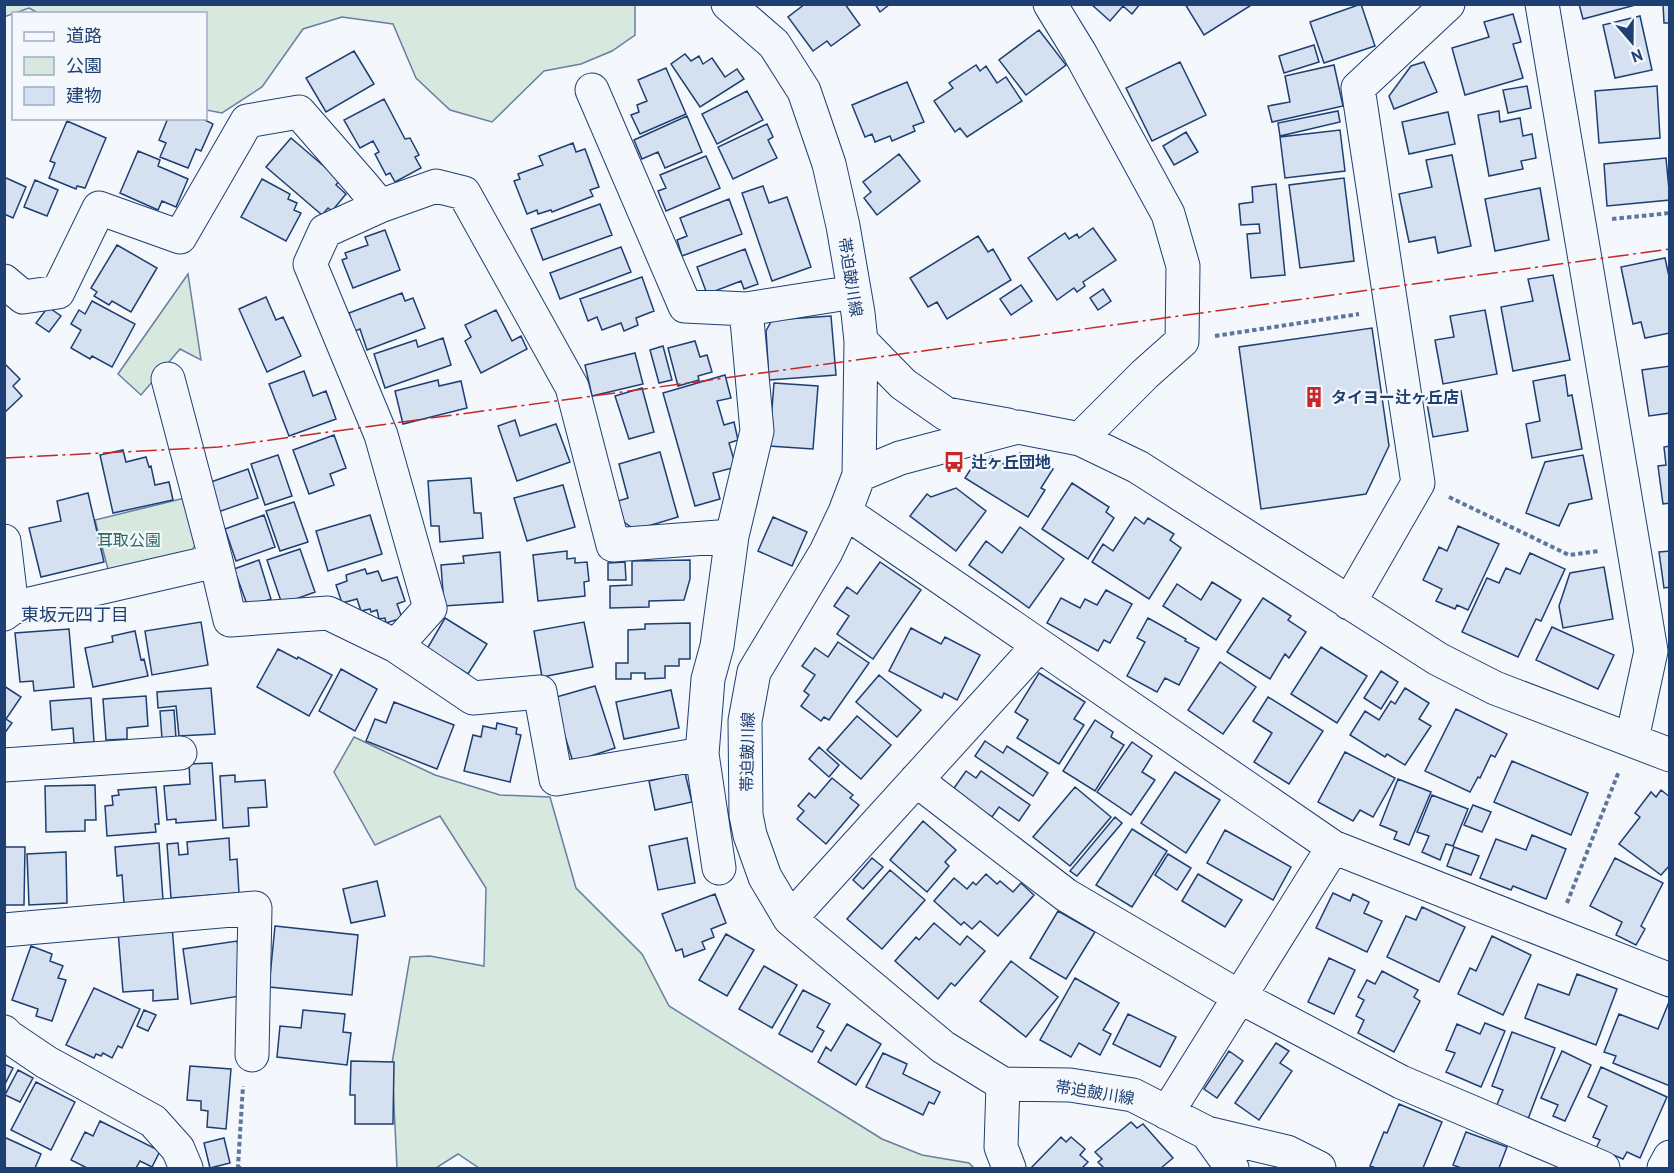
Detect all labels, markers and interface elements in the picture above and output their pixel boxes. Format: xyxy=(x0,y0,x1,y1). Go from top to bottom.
legend xyxy=(12,12,207,120)
north arrow xyxy=(1602,12,1662,72)
text: 道路 xyxy=(66,24,102,47)
text: N xyxy=(1629,45,1645,67)
text: 公園 xyxy=(66,54,102,77)
text: 建物 xyxy=(66,84,102,107)
street label: 帯迫皷川線 xyxy=(835,236,867,318)
building icon: タイヨー辻ヶ丘店 xyxy=(1302,385,1326,409)
place label: タイヨー辻ヶ丘店 xyxy=(1331,387,1459,407)
bus stop icon: 辻ヶ丘団地 xyxy=(942,450,966,474)
place label: 辻ヶ丘団地 xyxy=(971,452,1051,472)
park label: 耳取公園 xyxy=(97,530,161,550)
district label: 東坂元四丁目 xyxy=(21,603,129,626)
street label: 帯迫皷川線 xyxy=(736,712,758,792)
street label: 帯迫皷川線 xyxy=(1054,1076,1136,1108)

